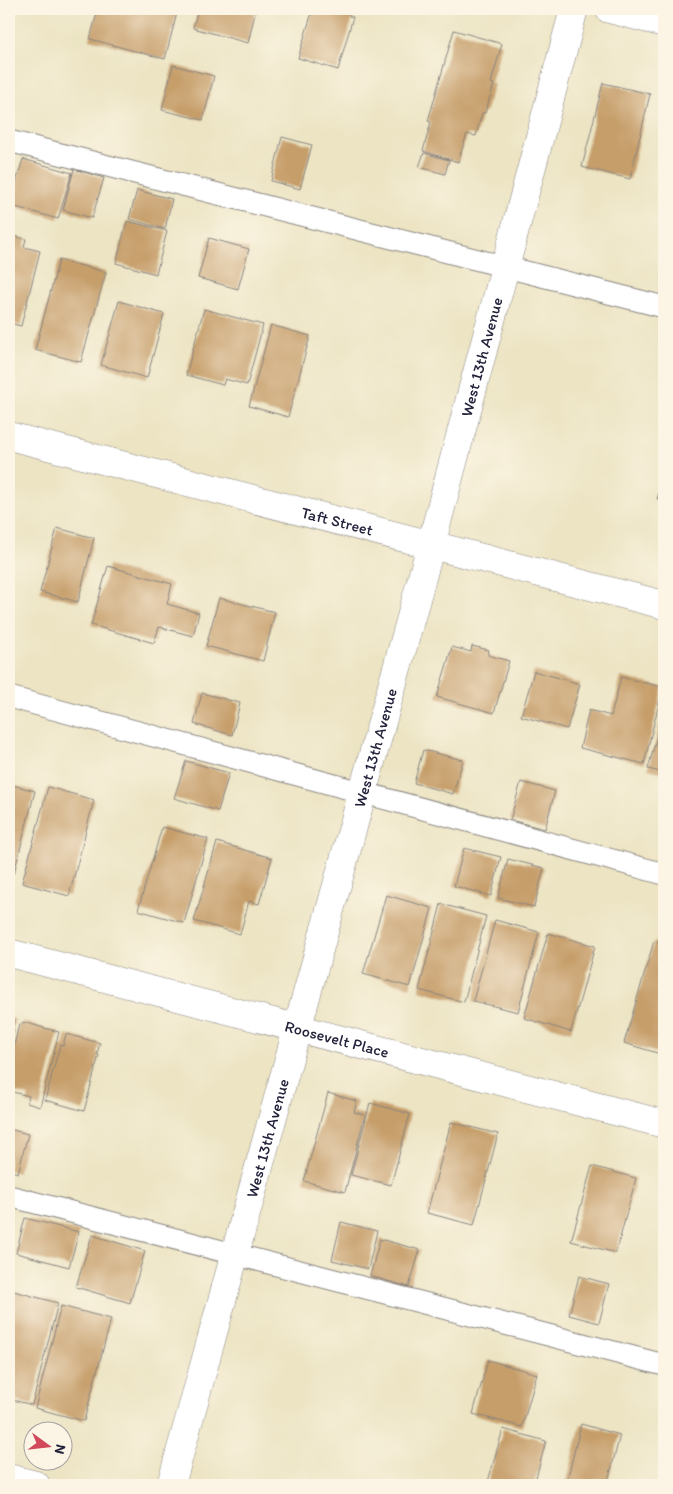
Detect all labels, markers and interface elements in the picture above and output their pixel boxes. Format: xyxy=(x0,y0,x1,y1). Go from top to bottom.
street label: West 13th Avenue xyxy=(456,295,506,419)
street label: Taft Street xyxy=(299,502,375,539)
street label: West 13th Avenue xyxy=(349,686,401,809)
street label: Roosevelt Place xyxy=(283,1016,391,1061)
street label: West 13th Avenue xyxy=(241,1076,293,1200)
north arrow xyxy=(22,1422,72,1472)
text: N xyxy=(51,1442,70,1456)

